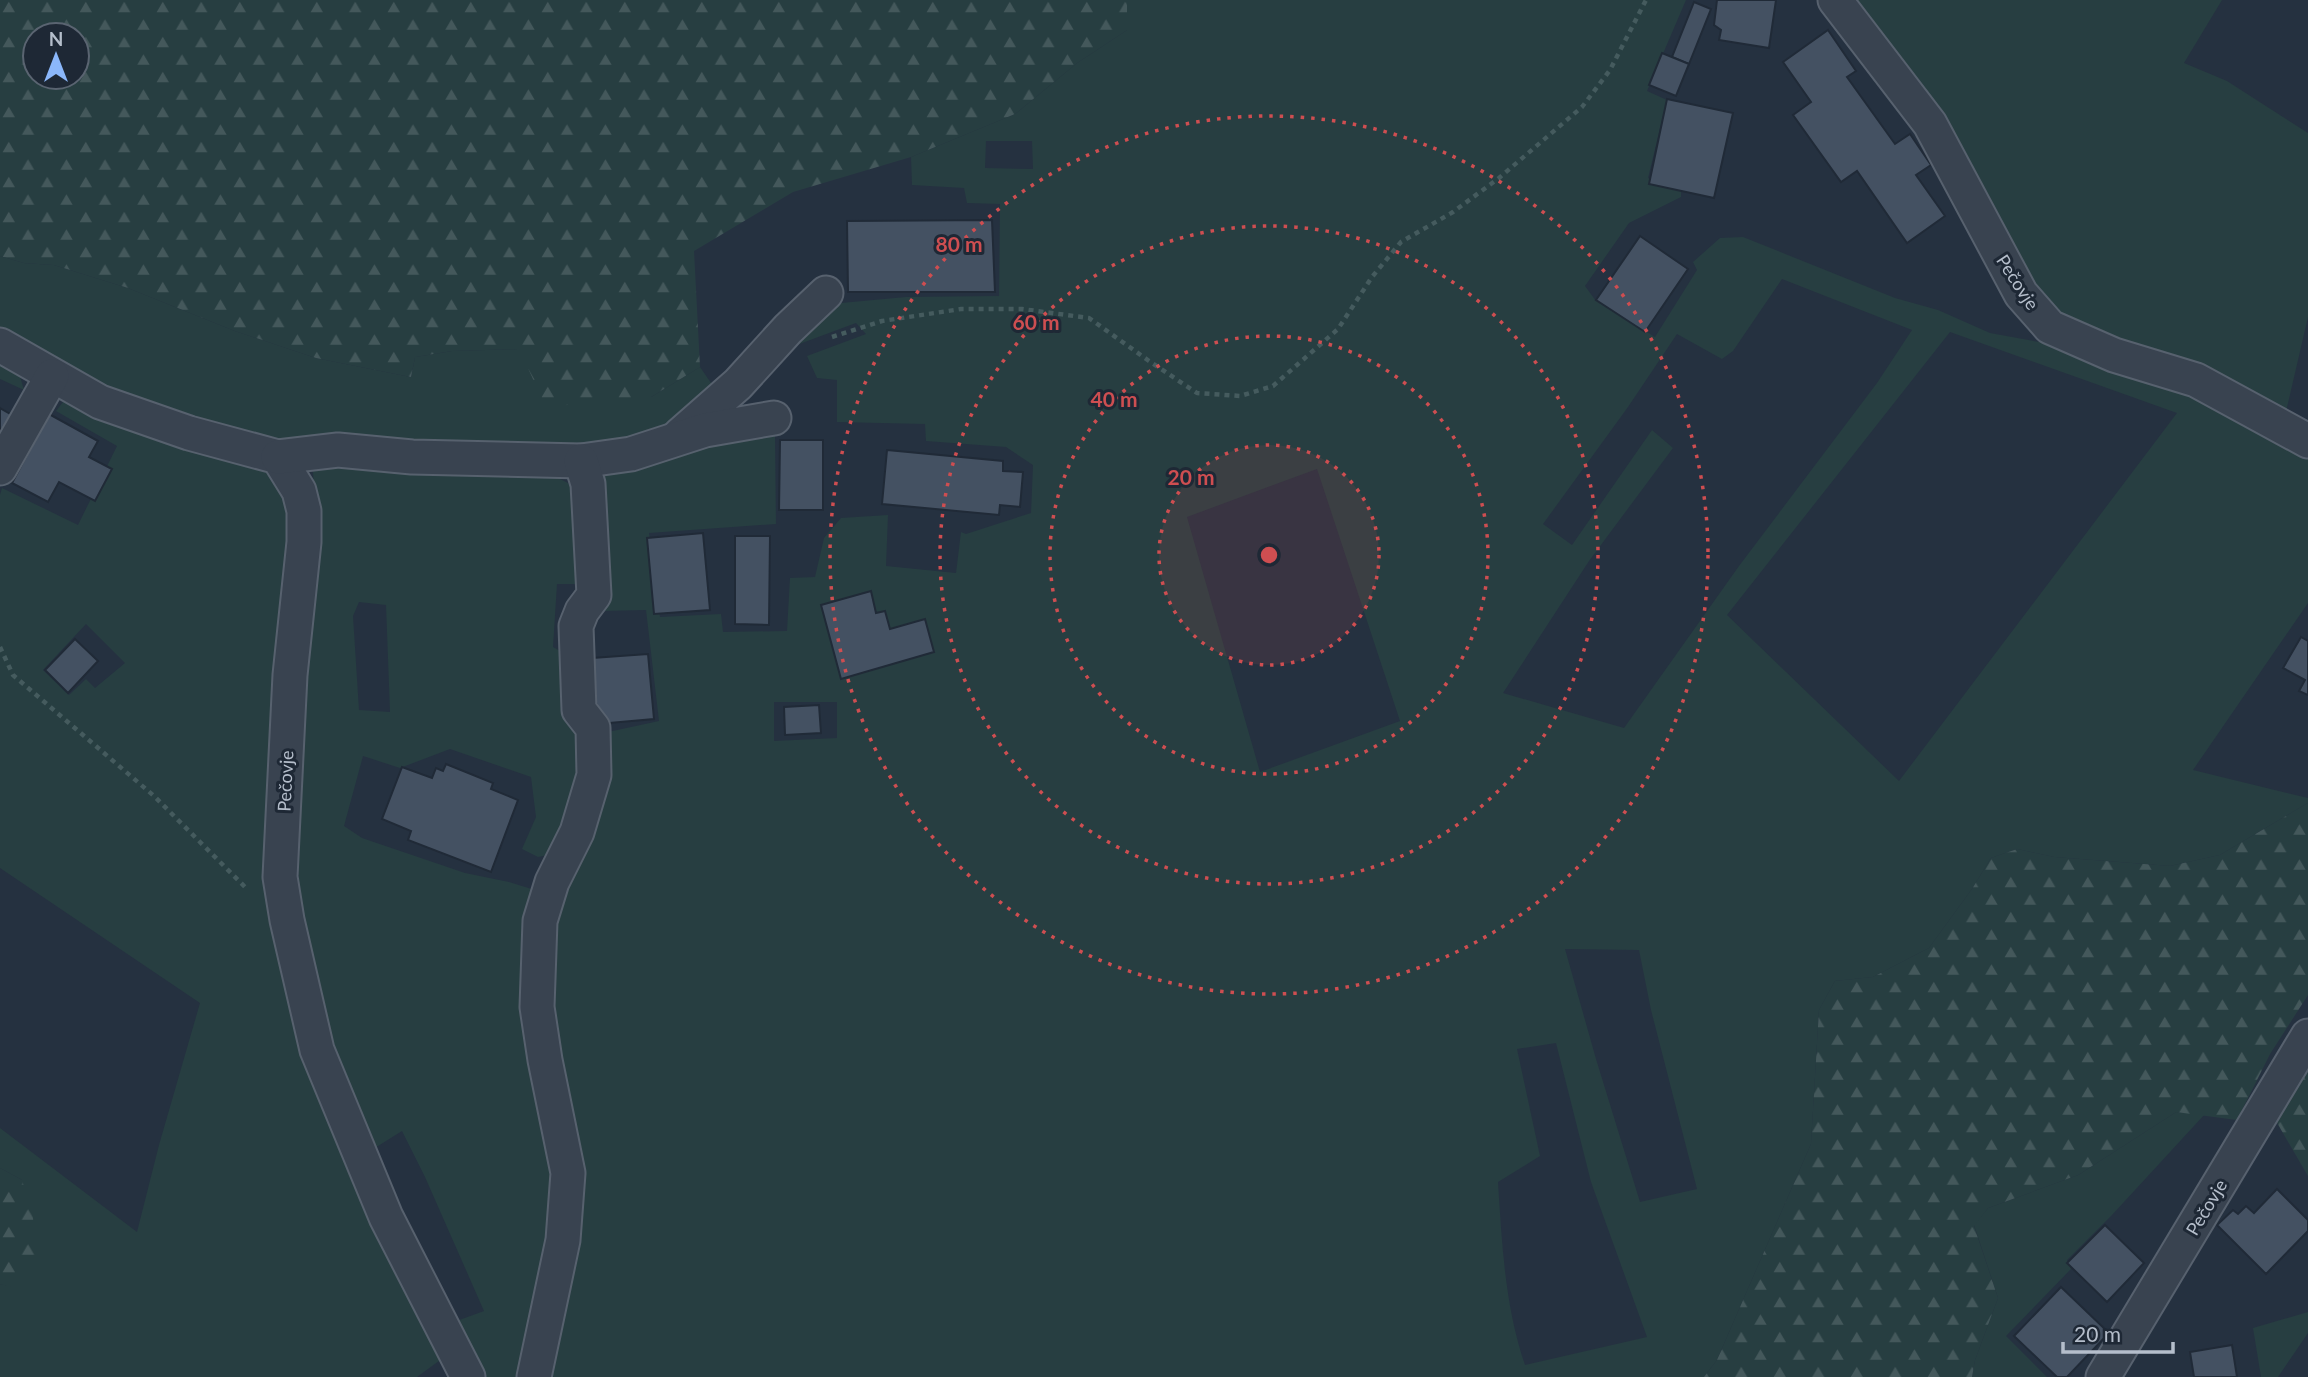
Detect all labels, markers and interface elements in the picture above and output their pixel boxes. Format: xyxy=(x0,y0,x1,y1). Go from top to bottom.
north arrow xyxy=(21,21,91,91)
text: N xyxy=(49,27,63,50)
text: 80 m xyxy=(935,231,983,256)
street label: Pečovje xyxy=(1992,250,2044,314)
text: 60 m xyxy=(1012,309,1060,334)
text: 40 m xyxy=(1090,386,1138,411)
text: 20 m xyxy=(1167,464,1215,489)
centre of rings xyxy=(1257,543,1281,567)
street label: Pečovje xyxy=(272,750,298,812)
street label: Pečovje xyxy=(2181,1175,2231,1239)
scale bar xyxy=(2063,1310,2173,1354)
text: 20 m xyxy=(2074,1321,2121,1346)

